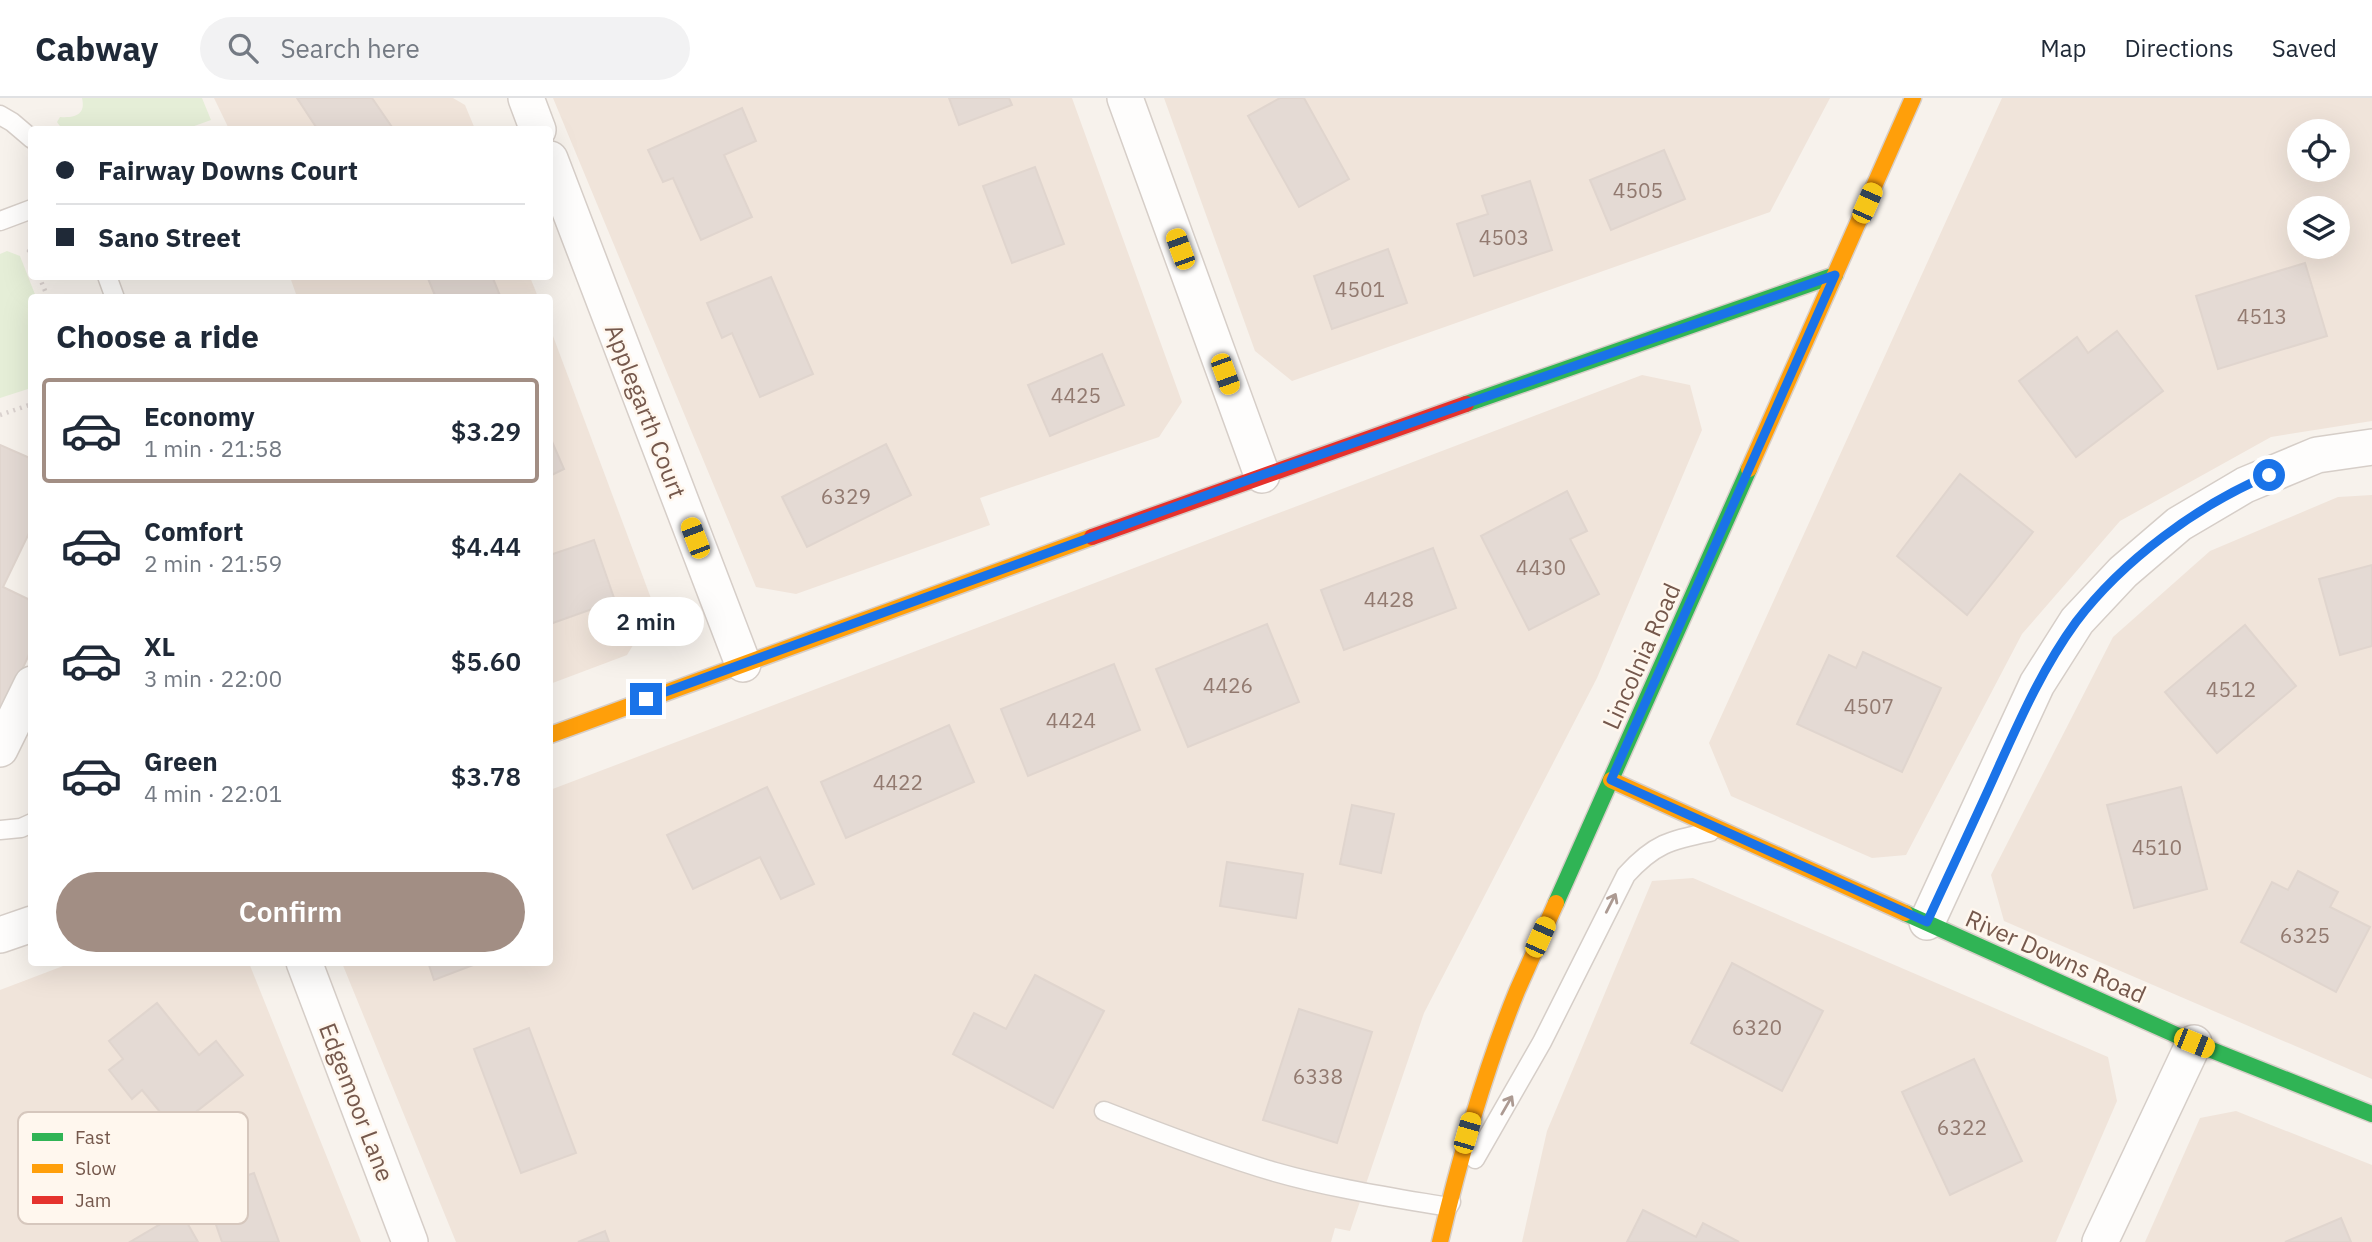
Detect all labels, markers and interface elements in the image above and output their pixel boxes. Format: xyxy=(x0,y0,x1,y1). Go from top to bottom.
search box xyxy=(200,17,690,80)
text: Cabway xyxy=(35,27,158,70)
icon: search xyxy=(224,29,262,67)
text: Search here xyxy=(280,31,420,65)
text: Map xyxy=(2040,32,2086,64)
text: Directions xyxy=(2124,32,2234,64)
text: Saved xyxy=(2272,32,2337,64)
map controls xyxy=(2287,119,2350,259)
button: locate xyxy=(2287,119,2350,182)
text: Fairway Downs Court xyxy=(98,153,358,187)
house number: 4505 xyxy=(1613,176,1663,204)
car xyxy=(1849,180,1886,226)
button: layers xyxy=(2287,196,2350,259)
text: Sano Street xyxy=(98,220,241,254)
house number: 4503 xyxy=(1479,223,1529,251)
car xyxy=(1163,226,1198,272)
house number: 4501 xyxy=(1335,275,1385,303)
house number: 4513 xyxy=(2237,302,2287,330)
text: Choose a ride xyxy=(56,315,259,357)
street label: Applegarth Court xyxy=(598,319,694,503)
car xyxy=(1208,351,1243,397)
house number: 4425 xyxy=(1051,381,1101,409)
icon: car xyxy=(60,399,123,462)
text: Economy xyxy=(144,399,255,433)
text: $3.29 xyxy=(451,414,521,448)
text: 1 min · 21:58 xyxy=(144,433,282,463)
route start xyxy=(2253,459,2285,491)
house number: 6329 xyxy=(821,482,871,510)
icon: car xyxy=(60,514,123,577)
text: Comfort xyxy=(144,514,243,548)
car xyxy=(678,515,713,561)
text: $4.44 xyxy=(451,529,521,563)
text: 2 min · 21:59 xyxy=(144,548,282,578)
house number: 4430 xyxy=(1516,553,1566,581)
street label: Lincolnia Road xyxy=(1594,578,1688,734)
house number: 4428 xyxy=(1364,585,1414,613)
callout: 2 min xyxy=(588,598,704,646)
text: 2 min xyxy=(616,606,676,636)
icon: car xyxy=(60,629,123,692)
text: XL xyxy=(144,629,175,663)
text: $5.60 xyxy=(451,644,521,678)
text: 3 min · 22:00 xyxy=(144,663,282,693)
house number: 4426 xyxy=(1203,671,1253,699)
house number: 4512 xyxy=(2206,675,2256,703)
route end xyxy=(630,683,662,715)
house number: 4507 xyxy=(1844,692,1894,720)
house number: 4424 xyxy=(1046,706,1096,734)
icon: car xyxy=(60,744,123,807)
text: Green xyxy=(144,744,218,778)
text: $3.78 xyxy=(451,759,521,793)
house number: 4422 xyxy=(873,768,923,796)
text: 4 min · 22:01 xyxy=(144,778,282,808)
house number: 4510 xyxy=(2132,833,2182,861)
button: Confirm xyxy=(56,872,525,952)
one-way arrow xyxy=(1605,893,1619,914)
street label: River Downs Road xyxy=(1961,902,2151,1010)
car xyxy=(1522,914,1559,960)
house number: 6325 xyxy=(2280,921,2330,949)
house number: 6320 xyxy=(1732,1013,1782,1041)
street label: Edgemoor Lane xyxy=(312,1018,402,1186)
car xyxy=(2171,1025,2218,1061)
house number: 6338 xyxy=(1293,1062,1343,1090)
one-way arrow xyxy=(1500,1096,1514,1116)
car xyxy=(1452,1110,1483,1156)
legend xyxy=(18,1112,248,1224)
house number: 6322 xyxy=(1937,1113,1987,1141)
text: Fast xyxy=(75,1125,111,1149)
text: Slow xyxy=(75,1156,116,1180)
text: Jam xyxy=(75,1188,111,1212)

